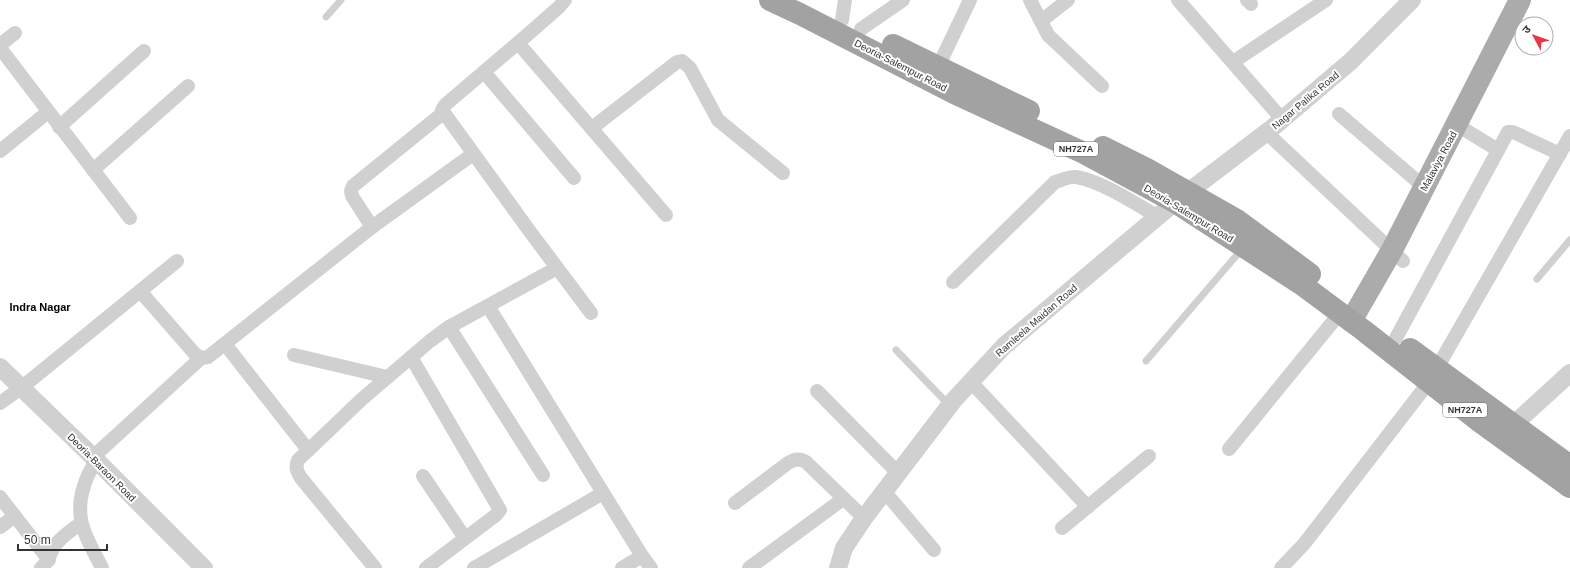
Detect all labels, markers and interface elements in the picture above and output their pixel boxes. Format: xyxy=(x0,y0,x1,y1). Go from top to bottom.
north arrow xyxy=(1514,16,1554,56)
text: उ xyxy=(1520,23,1533,36)
street label: Deoria-Salempur Road xyxy=(853,37,949,94)
street label: Nagar Palika Road xyxy=(1270,69,1341,132)
street label: Malaviya Road xyxy=(1418,129,1459,193)
road number: NH727A xyxy=(1054,142,1098,156)
street label: Deoria-Salempur Road xyxy=(1142,182,1235,244)
street label: Ramleela Maidan Road xyxy=(993,282,1079,359)
district label: Indra Nagar xyxy=(9,301,71,313)
road number: NH727A xyxy=(1443,403,1487,417)
street label: Deoria-Baraon Road xyxy=(65,431,138,504)
scale bar xyxy=(18,526,107,552)
text: 50 m xyxy=(24,533,51,547)

